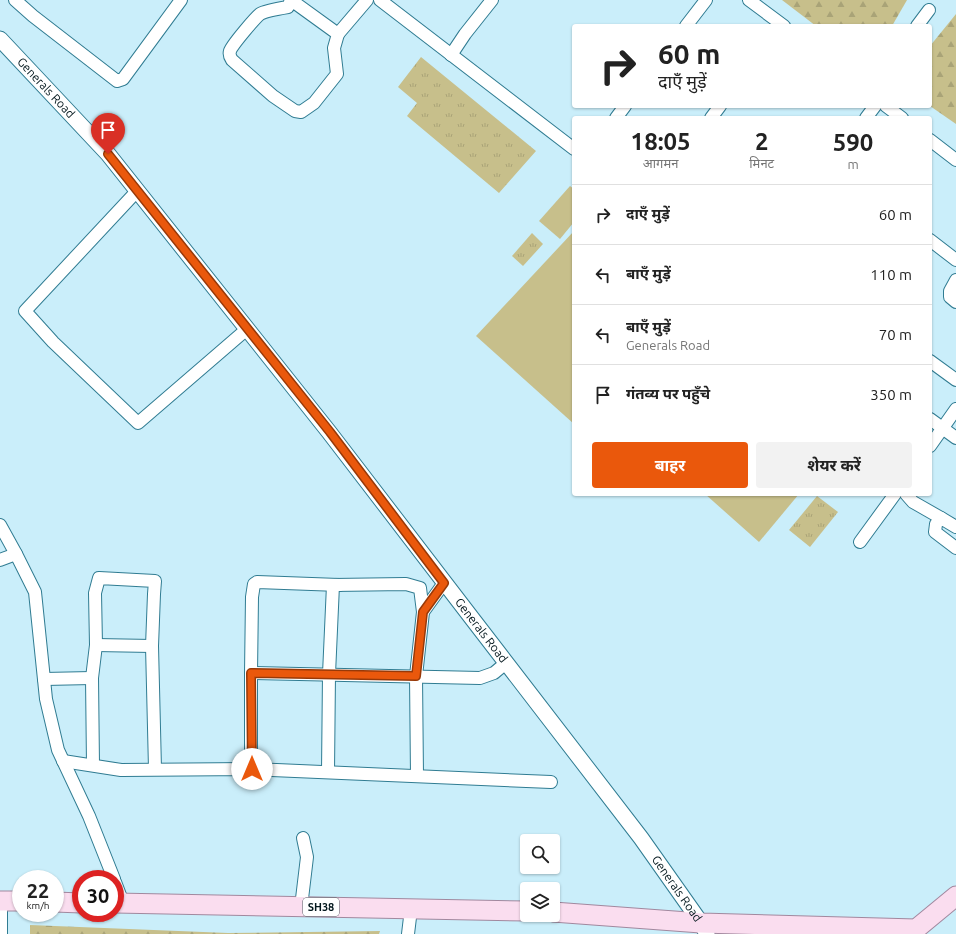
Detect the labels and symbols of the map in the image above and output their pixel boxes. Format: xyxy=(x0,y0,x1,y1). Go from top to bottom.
street label: Generals Road xyxy=(15,55,78,120)
pin xyxy=(91,113,125,154)
street label: Generals Road xyxy=(453,595,510,665)
position arrow xyxy=(231,748,273,790)
street label: Generals Road xyxy=(650,853,705,924)
speed limit sign: 30 xyxy=(72,870,124,922)
road number: SH38 xyxy=(303,898,339,916)

